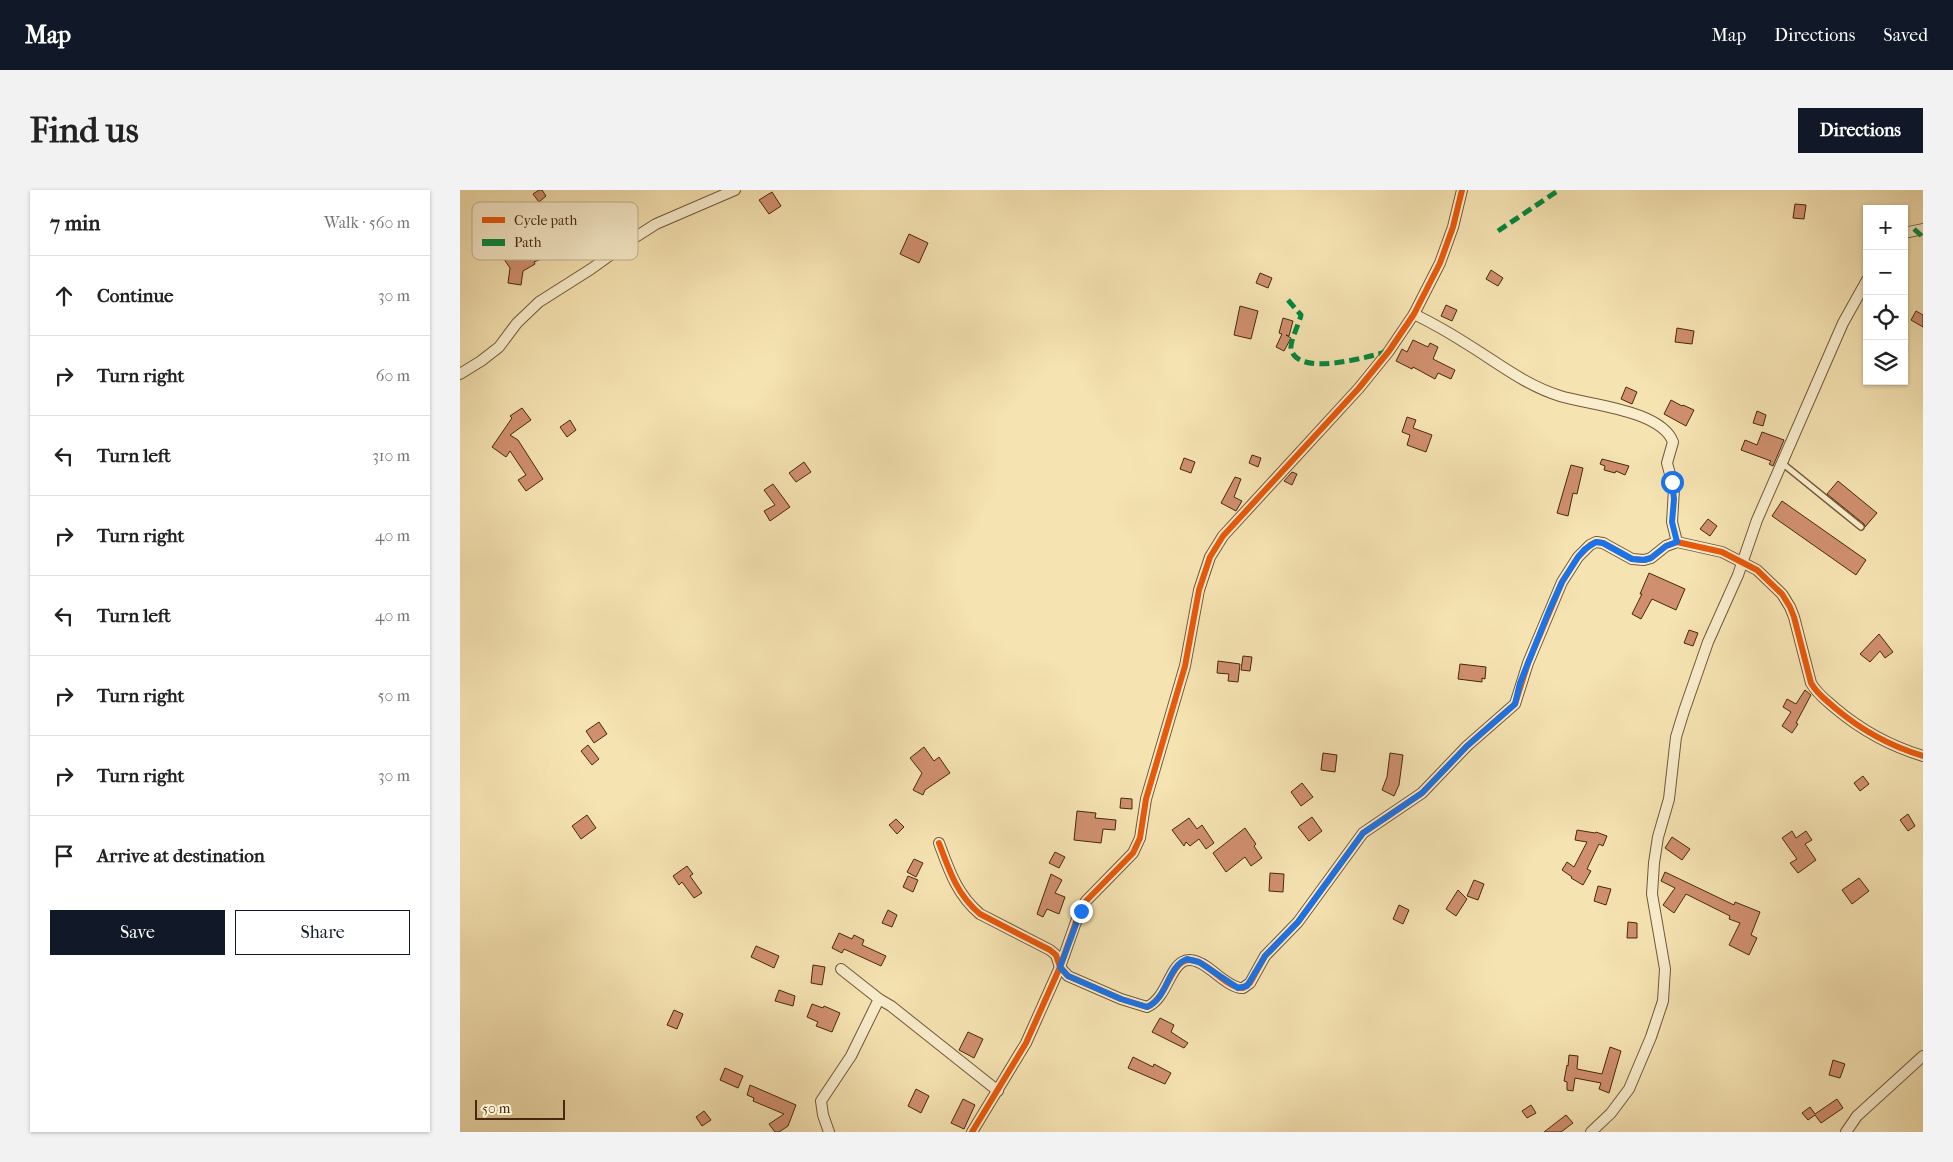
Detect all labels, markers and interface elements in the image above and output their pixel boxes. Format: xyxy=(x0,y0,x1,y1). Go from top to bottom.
text: Map xyxy=(25,21,71,49)
text: Map xyxy=(1712,25,1746,46)
text: Directions xyxy=(1774,25,1855,46)
text: Saved xyxy=(1883,25,1928,46)
button: Directions xyxy=(1798,108,1923,153)
text: Find us xyxy=(30,110,139,151)
legend xyxy=(472,202,638,260)
map controls xyxy=(1863,205,1908,385)
button: + xyxy=(1863,205,1908,250)
text: 7 min xyxy=(50,211,101,235)
text: Cycle path xyxy=(514,212,578,229)
text: Walk · 560 m xyxy=(324,213,410,232)
text: Path xyxy=(514,234,542,251)
button: − xyxy=(1863,250,1908,295)
icon: ahead xyxy=(50,282,78,310)
text: Continue xyxy=(97,285,173,307)
text: 30 m xyxy=(378,286,410,305)
button: locate xyxy=(1863,295,1908,340)
button: layers xyxy=(1863,340,1908,385)
icon: right xyxy=(50,362,78,390)
text: Turn right xyxy=(97,365,184,387)
text: 60 m xyxy=(376,366,410,385)
icon: left xyxy=(50,442,78,470)
text: Turn left xyxy=(97,445,171,467)
text: 310 m xyxy=(372,446,410,465)
route start xyxy=(1661,471,1684,494)
icon: right xyxy=(50,522,78,550)
text: Turn right xyxy=(97,525,184,547)
text: 40 m xyxy=(375,526,410,545)
icon: left xyxy=(50,602,78,630)
text: Turn left xyxy=(97,605,171,627)
text: 40 m xyxy=(375,606,410,625)
icon: right xyxy=(50,682,78,710)
text: Turn right xyxy=(97,685,184,707)
text: 50 m xyxy=(378,686,410,705)
icon: right xyxy=(50,762,78,790)
text: Turn right xyxy=(97,765,184,787)
text: 30 m xyxy=(378,766,410,785)
icon: arrive xyxy=(50,842,78,870)
text: Arrive at destination xyxy=(97,845,265,867)
route end xyxy=(1070,900,1093,923)
button: Save xyxy=(50,910,225,955)
button: Share xyxy=(235,910,410,955)
scale bar xyxy=(475,1097,565,1120)
text: 50 m xyxy=(482,1100,510,1117)

